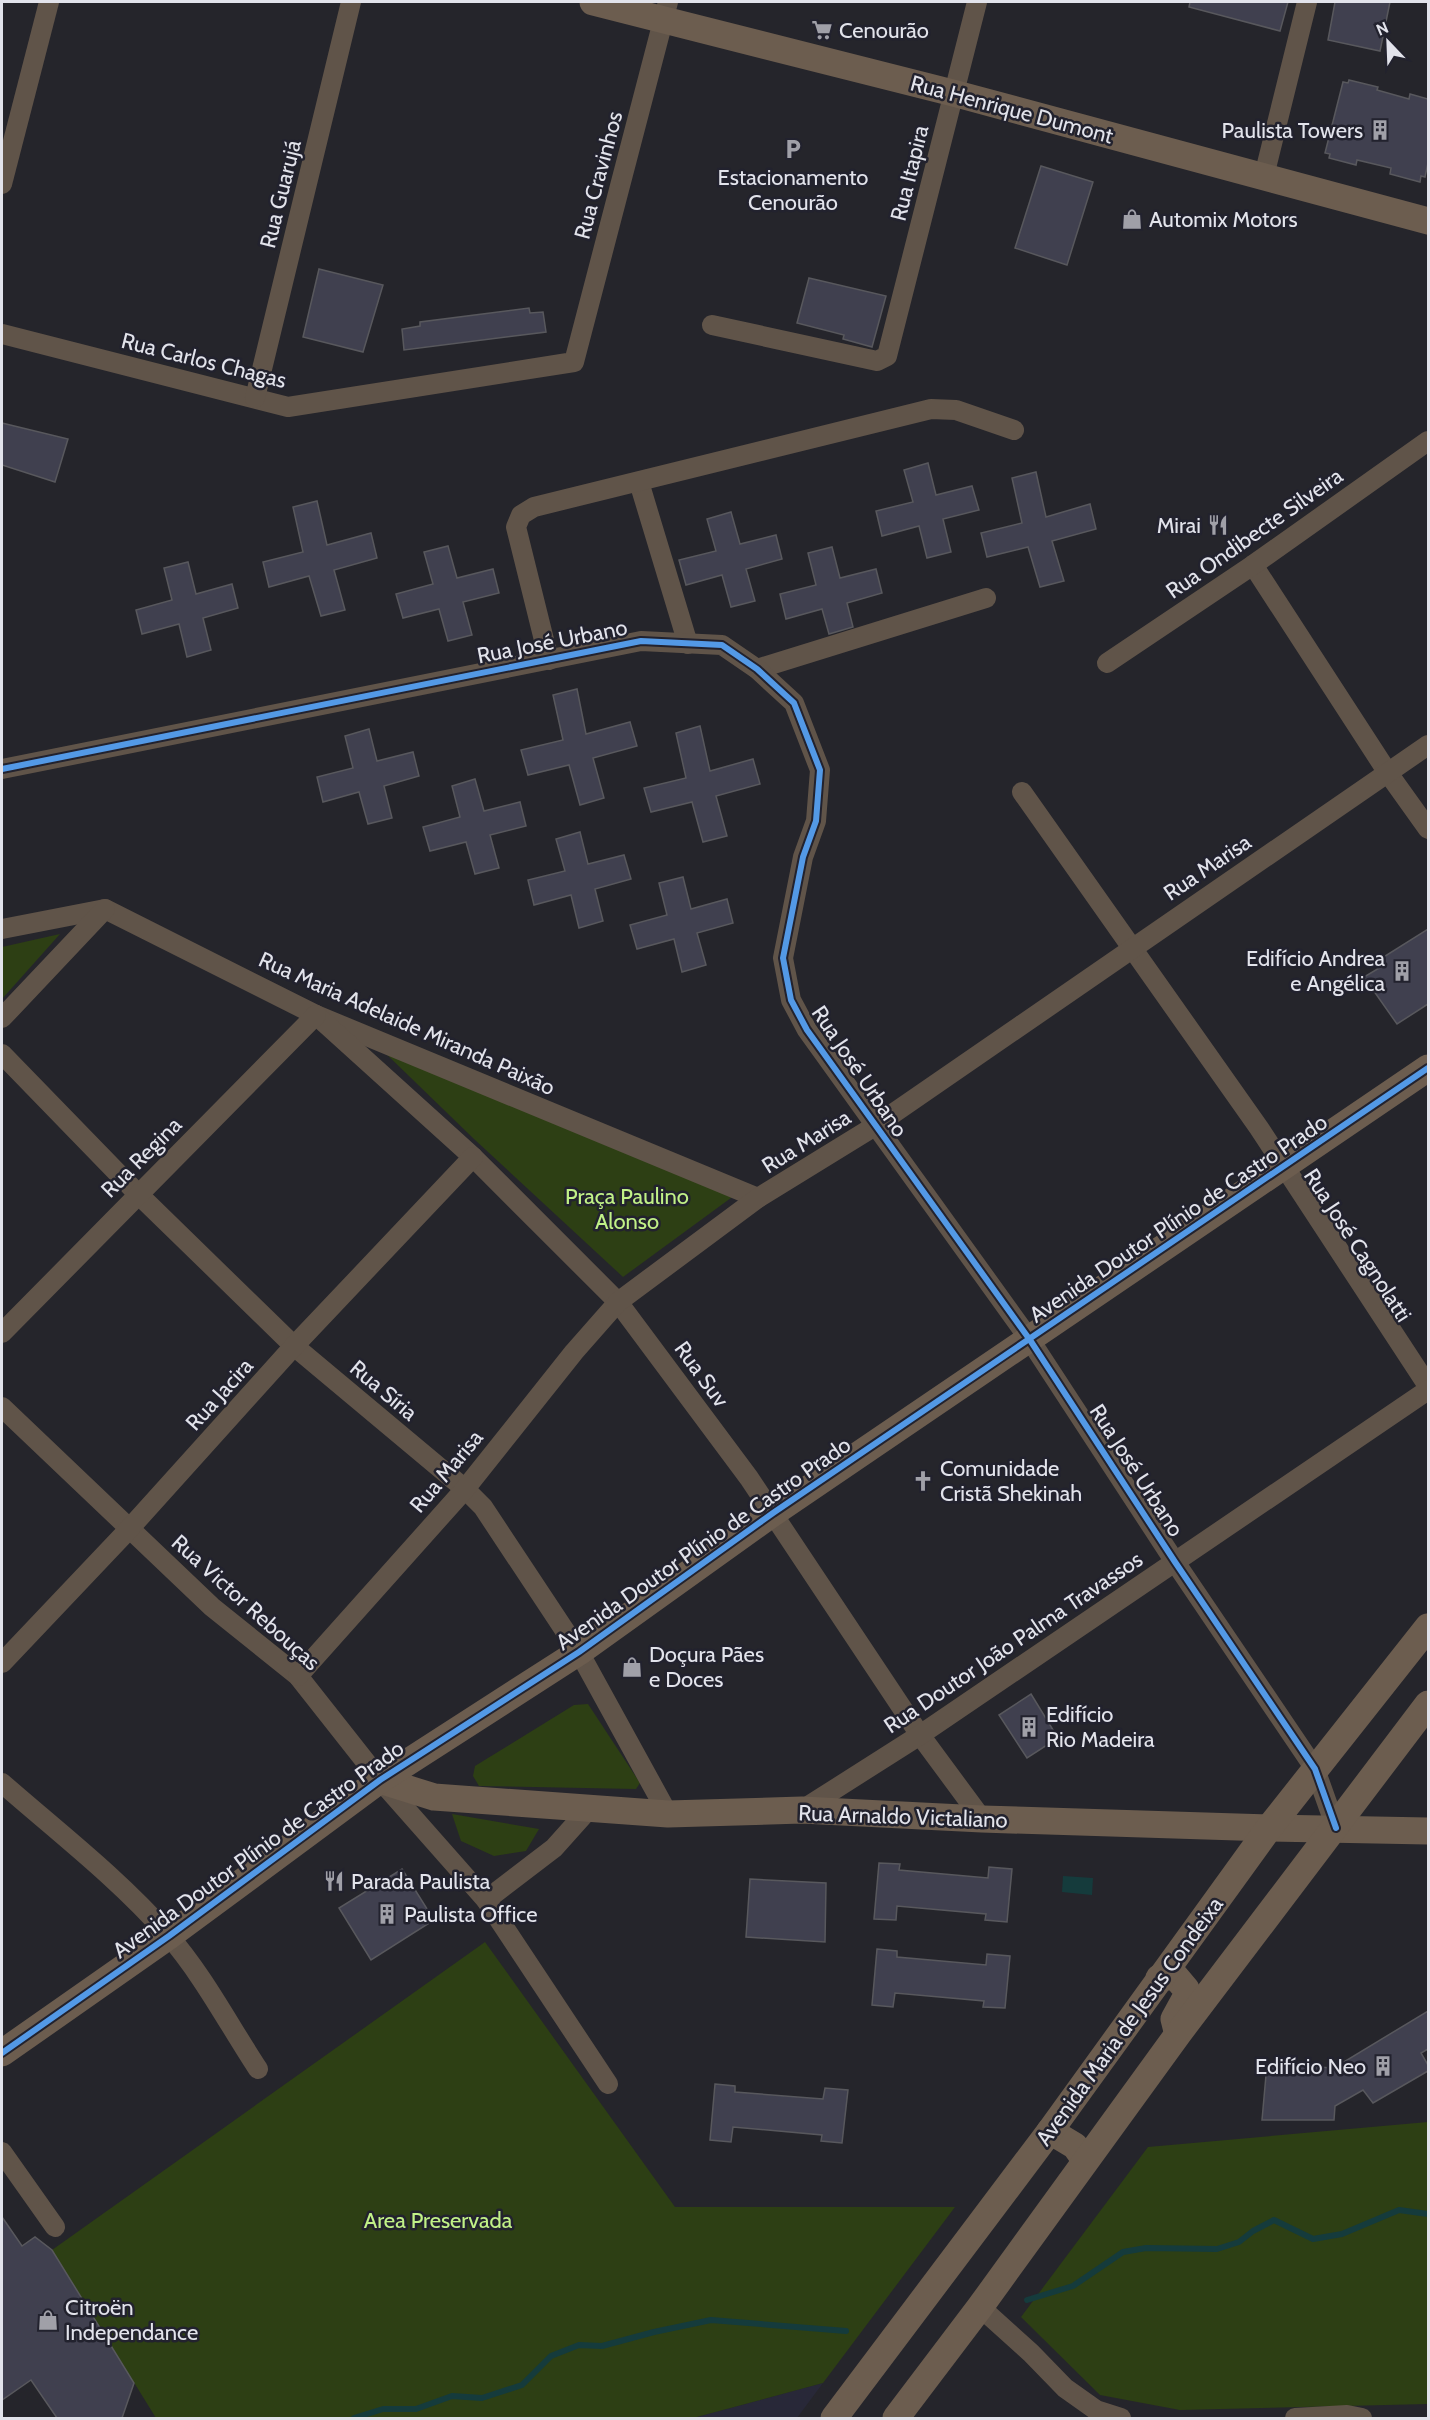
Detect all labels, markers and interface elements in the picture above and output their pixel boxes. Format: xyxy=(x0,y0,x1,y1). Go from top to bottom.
north arrow xyxy=(1358,12,1418,72)
place label: Cenourão xyxy=(839,17,929,44)
supermarket icon: Cenourão xyxy=(810,18,834,42)
text: N xyxy=(1373,18,1391,40)
street label: Rua Henrique Dumont xyxy=(908,69,1117,150)
street label: Rua Cravinhos xyxy=(568,108,629,242)
place label: Paulista Towers xyxy=(1222,117,1363,144)
building icon: Paulista Towers xyxy=(1368,118,1392,142)
street label: Rua Itapira xyxy=(885,122,935,224)
street label: Rua Guarujá xyxy=(254,137,307,251)
parking icon: Estacionamento Cenourão xyxy=(781,137,805,161)
place label: Estacionamento Cenourão xyxy=(718,164,868,216)
place label: Automix Motors xyxy=(1149,206,1298,233)
shop icon: Automix Motors xyxy=(1120,207,1144,231)
street label: Rua Carlos Chagas xyxy=(119,327,289,394)
street label: Rua Ondibecte Silveira xyxy=(1161,462,1348,605)
place label: Mirai xyxy=(1157,512,1201,539)
restaurant icon: Mirai xyxy=(1206,513,1230,537)
street label: Rua José Urbano xyxy=(475,614,630,669)
street label: Rua Marisa xyxy=(1158,828,1256,906)
place label: Edifício Andrea e Angélica xyxy=(1246,945,1385,997)
street label: Rua Maria Adelaide Miranda Paixão xyxy=(255,946,559,1101)
building icon: Edifício Andrea e Angélica xyxy=(1390,959,1414,983)
street label: Rua José Urbano xyxy=(806,1001,913,1142)
street label: Rua Marisa xyxy=(757,1103,856,1179)
street label: Avenida Doutor Plínio de Castro Prado xyxy=(1024,1108,1332,1328)
street label: Rua Regina xyxy=(95,1111,188,1203)
street label: Rua José Cagnolatti xyxy=(1298,1164,1417,1327)
park label: Praça Paulino Alonso xyxy=(565,1183,689,1235)
street label: Rua Suv xyxy=(669,1336,735,1413)
street label: Rua Jacira xyxy=(180,1352,259,1436)
street label: Rua Síria xyxy=(345,1354,423,1427)
street label: Rua José Urbano xyxy=(1084,1399,1189,1542)
street label: Rua Marisa xyxy=(404,1424,489,1518)
street label: Avenida Doutor Plínio de Castro Prado xyxy=(551,1431,856,1656)
place label: Comunidade Cristã Shekinah xyxy=(940,1455,1082,1507)
church icon: Comunidade Cristã Shekinah xyxy=(911,1469,935,1493)
street label: Rua Victor Rebouças xyxy=(166,1529,325,1676)
street label: Rua Doutor João Palma Travassos xyxy=(879,1546,1148,1739)
place label: Doçura Pães e Doces xyxy=(649,1641,764,1693)
shop icon: Doçura Pães e Doces xyxy=(620,1655,644,1679)
place label: Edifício Rio Madeira xyxy=(1046,1701,1155,1753)
building icon: Edifício Rio Madeira xyxy=(1017,1715,1041,1739)
street label: Avenida Doutor Plínio de Castro Prado xyxy=(107,1735,409,1964)
street label: Rua Arnaldo Victaliano xyxy=(798,1799,1008,1834)
place label: Parada Paulista xyxy=(351,1868,491,1895)
restaurant icon: Parada Paulista xyxy=(322,1869,346,1893)
street label: Avenida Maria de Jesus Condeixa xyxy=(1030,1891,1229,2151)
place label: Paulista Office xyxy=(404,1901,537,1928)
building icon: Paulista Office xyxy=(375,1902,399,1926)
place label: Edifício Neo xyxy=(1255,2053,1366,2080)
building icon: Edifício Neo xyxy=(1371,2054,1395,2078)
park label: Area Preservada xyxy=(364,2207,513,2234)
place label: Citroën Independance xyxy=(65,2294,198,2346)
shop icon: Citroën Independance xyxy=(36,2308,60,2332)

